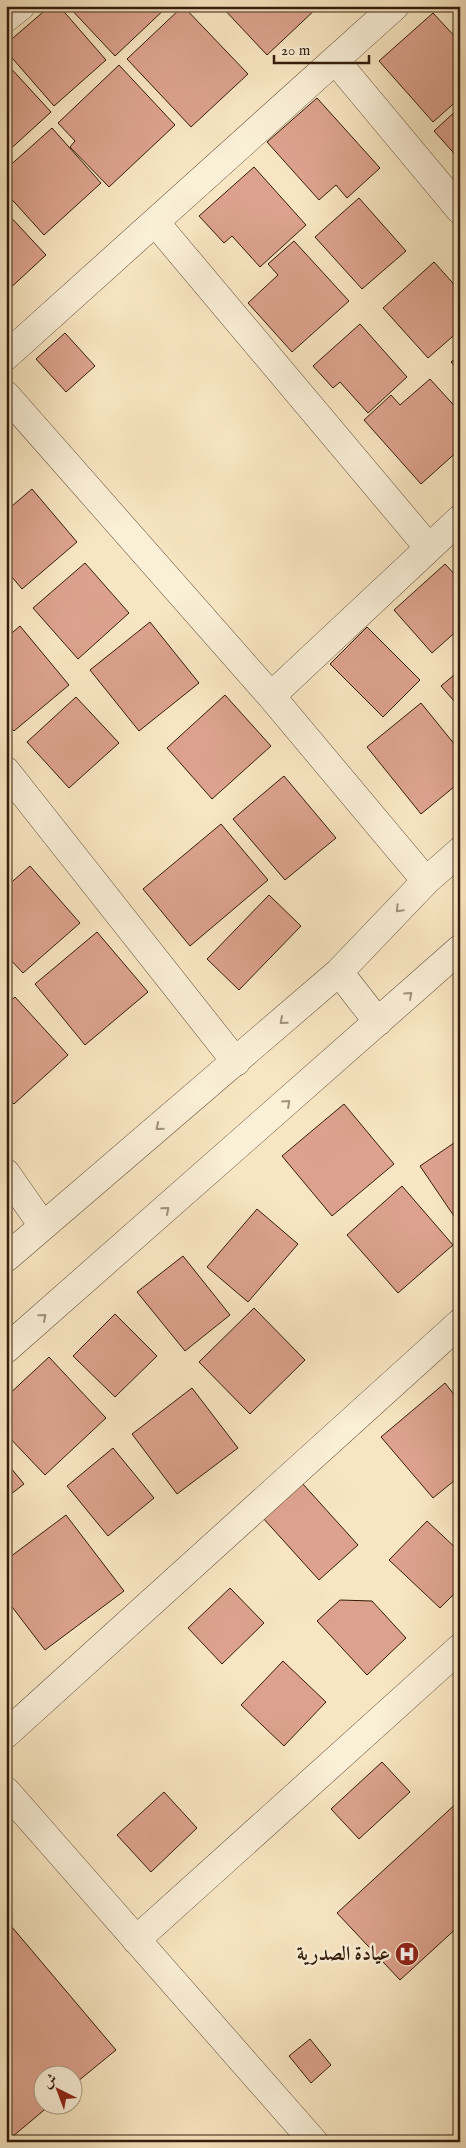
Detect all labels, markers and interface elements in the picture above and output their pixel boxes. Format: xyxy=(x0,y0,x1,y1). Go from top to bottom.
scale bar xyxy=(274,32,368,64)
text: 20 m xyxy=(281,41,311,60)
one-way arrow xyxy=(396,903,405,912)
one-way arrow xyxy=(403,992,412,1001)
one-way arrow xyxy=(279,1016,288,1025)
one-way arrow xyxy=(282,1100,291,1109)
one-way arrow xyxy=(156,1122,165,1131)
one-way arrow xyxy=(160,1207,169,1216)
one-way arrow xyxy=(37,1314,46,1323)
hospital icon: عيادة الصدرية xyxy=(394,1941,420,1967)
place label: عيادة الصدرية xyxy=(297,1942,390,1967)
north arrow xyxy=(32,2066,82,2116)
text: ش xyxy=(39,2070,61,2092)

